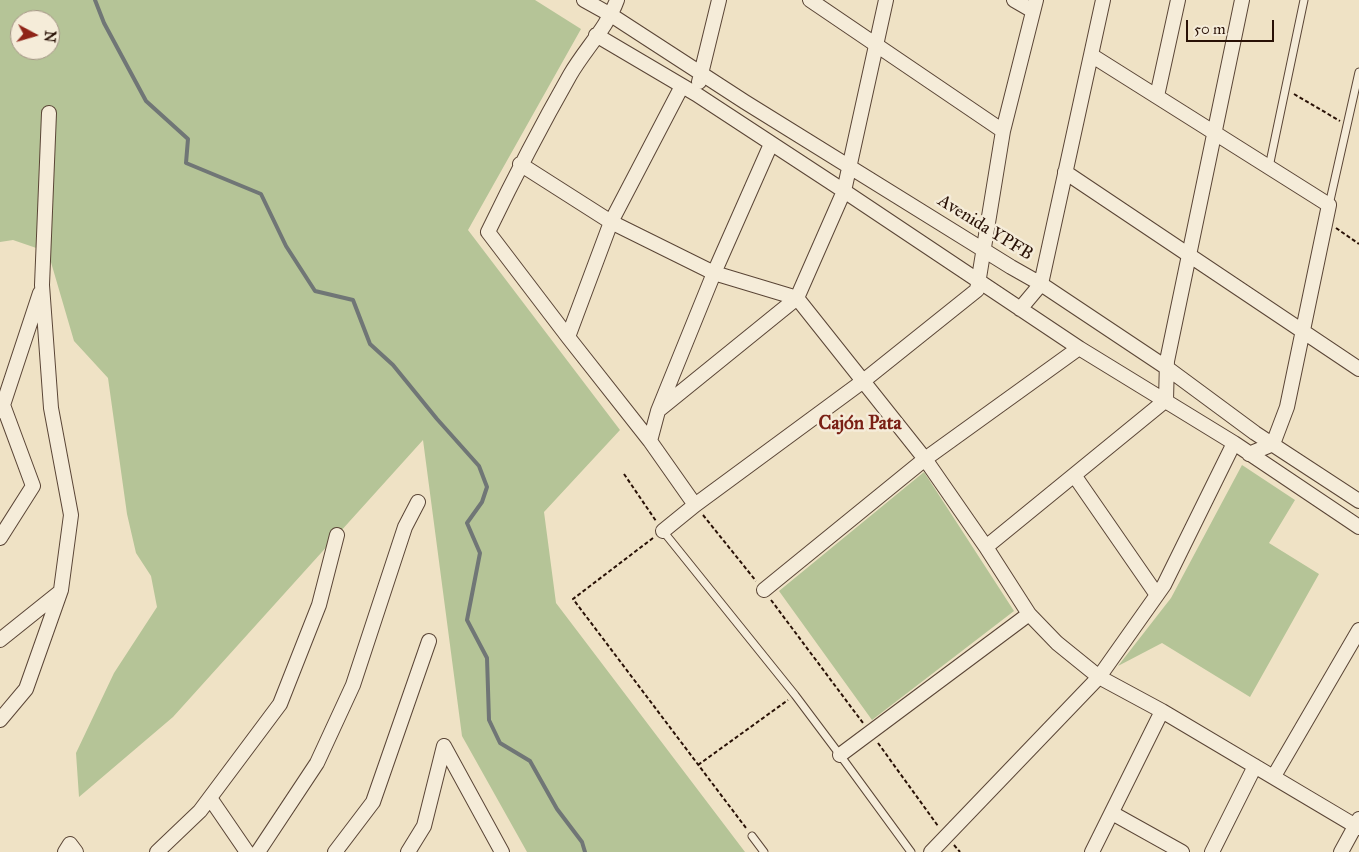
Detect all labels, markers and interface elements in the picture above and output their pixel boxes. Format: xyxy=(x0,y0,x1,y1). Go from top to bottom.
north arrow xyxy=(10,10,60,60)
scale bar xyxy=(1189,10,1276,42)
text: 50 m xyxy=(1194,20,1226,38)
text: N xyxy=(40,30,58,43)
street label: Avenida YPFB xyxy=(933,190,1037,266)
district label: Cajón Pata xyxy=(818,413,902,435)

